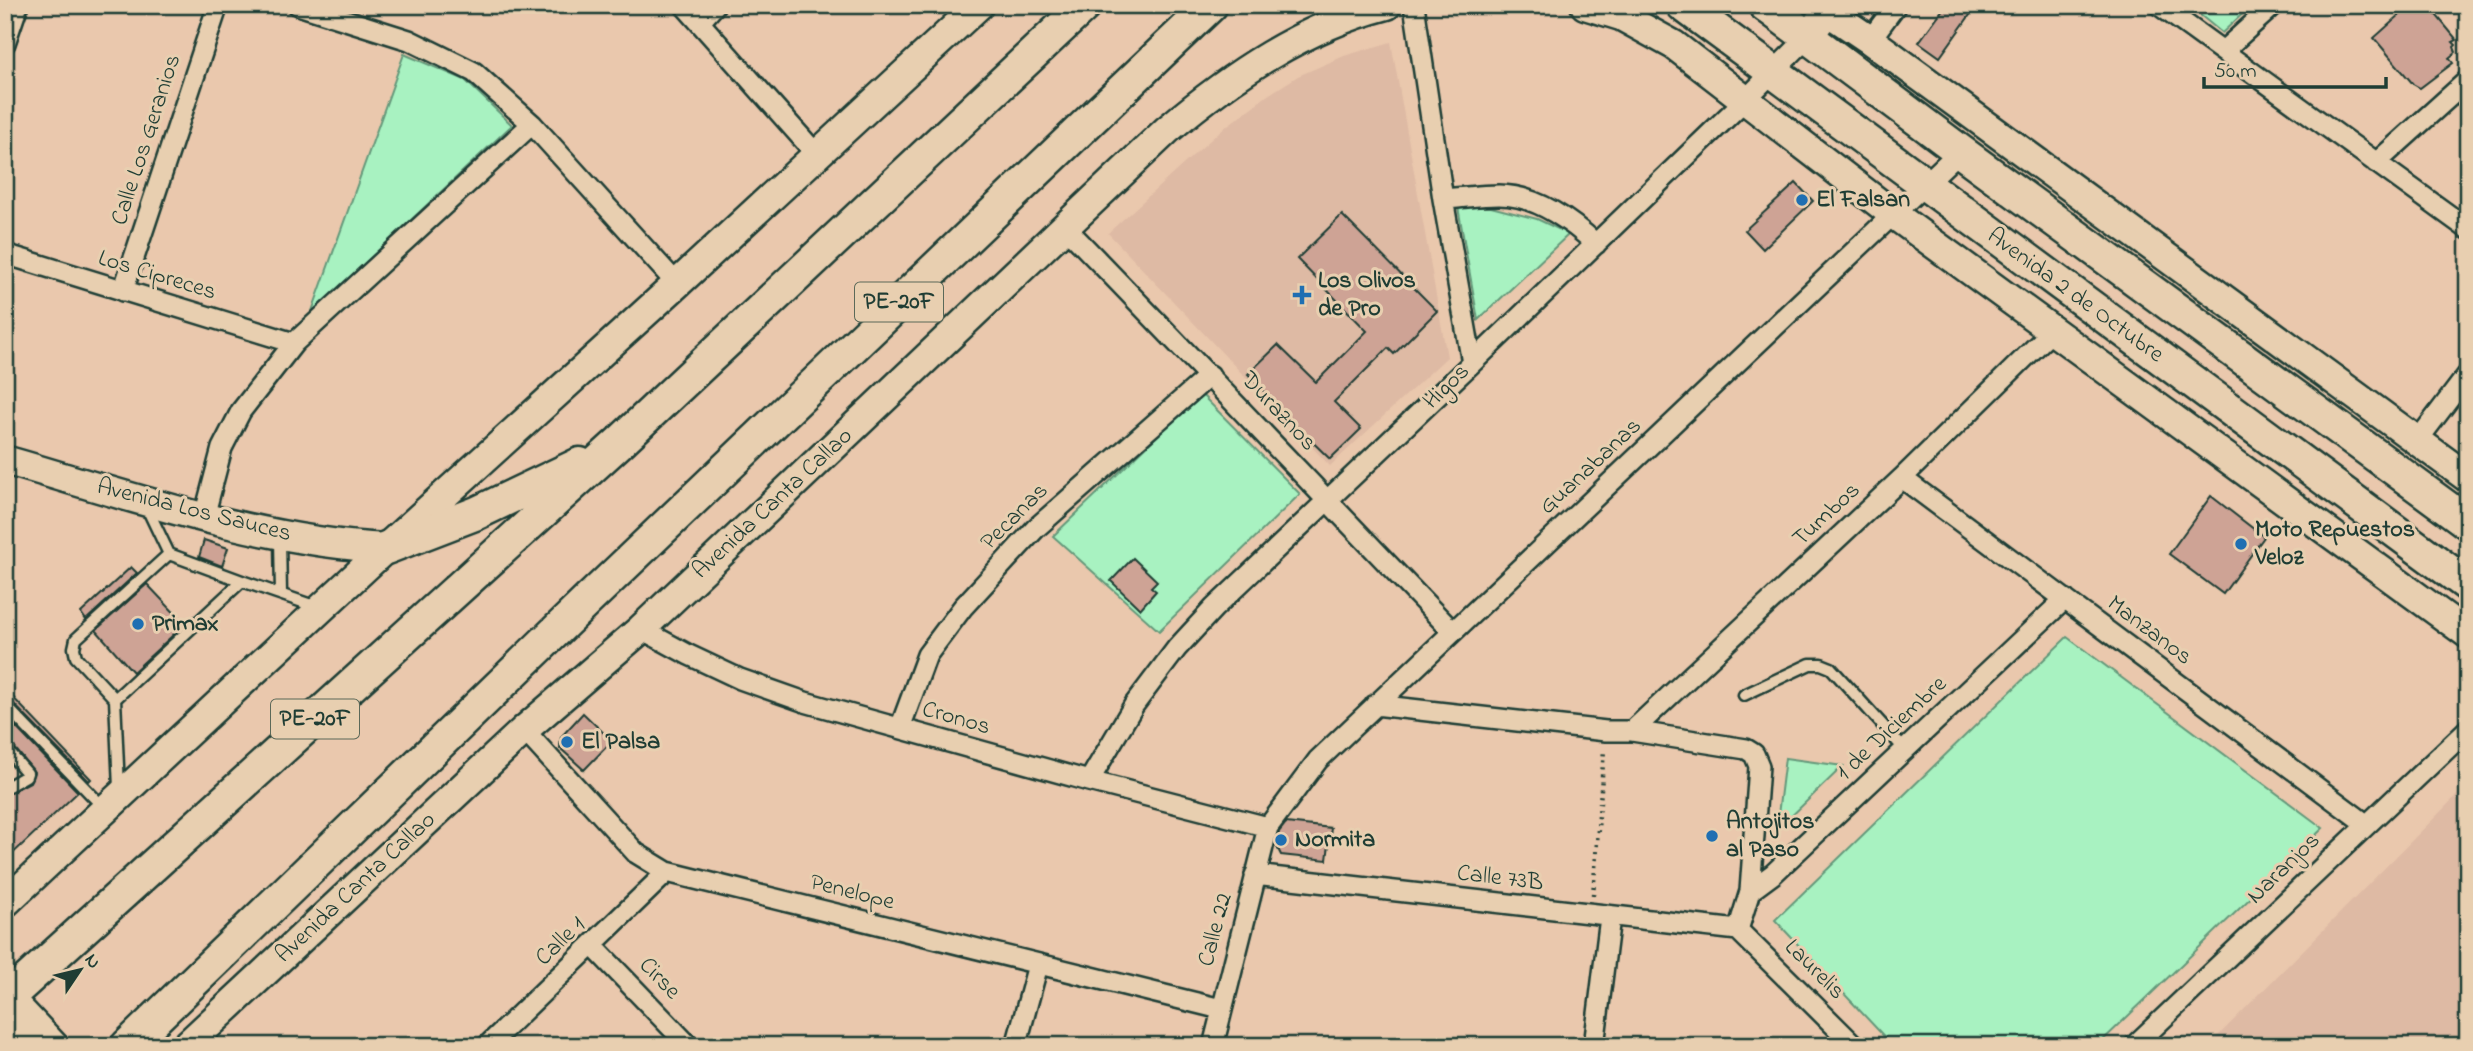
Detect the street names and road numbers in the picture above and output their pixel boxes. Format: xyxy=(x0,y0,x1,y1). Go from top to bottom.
street label: Calle Los Geranios xyxy=(103,50,191,230)
street label: Avenida 2 de Octubre xyxy=(1979,220,2171,372)
street label: Los Cipreces xyxy=(94,241,220,311)
road number: PE-20F xyxy=(855,282,943,322)
street label: Higos xyxy=(1416,356,1478,418)
street label: Duraznos xyxy=(1231,363,1324,460)
street label: Guanabanas xyxy=(1532,410,1650,524)
street label: Avenida Canta Callao xyxy=(685,420,861,588)
street label: Avenida Los Sauces xyxy=(93,470,295,552)
street label: Tumbos xyxy=(1785,474,1869,556)
street label: Pecanas xyxy=(973,475,1057,559)
street label: Manzanos xyxy=(2099,587,2199,675)
street label: 1 de Diciembre xyxy=(1828,668,1956,790)
street label: Cronos xyxy=(918,693,994,745)
road number: PE-20F xyxy=(271,699,359,738)
street label: Avenida Canta Callao xyxy=(268,804,444,972)
street label: Naranjos xyxy=(2239,825,2329,913)
street label: Calle 73B xyxy=(1455,856,1545,902)
street label: Penelope xyxy=(806,866,898,920)
street label: Calle 22 xyxy=(1189,889,1243,971)
street label: Calle 1 xyxy=(528,909,594,975)
street label: Laurelis xyxy=(1775,931,1853,1009)
street label: Cirse xyxy=(630,950,688,1009)

